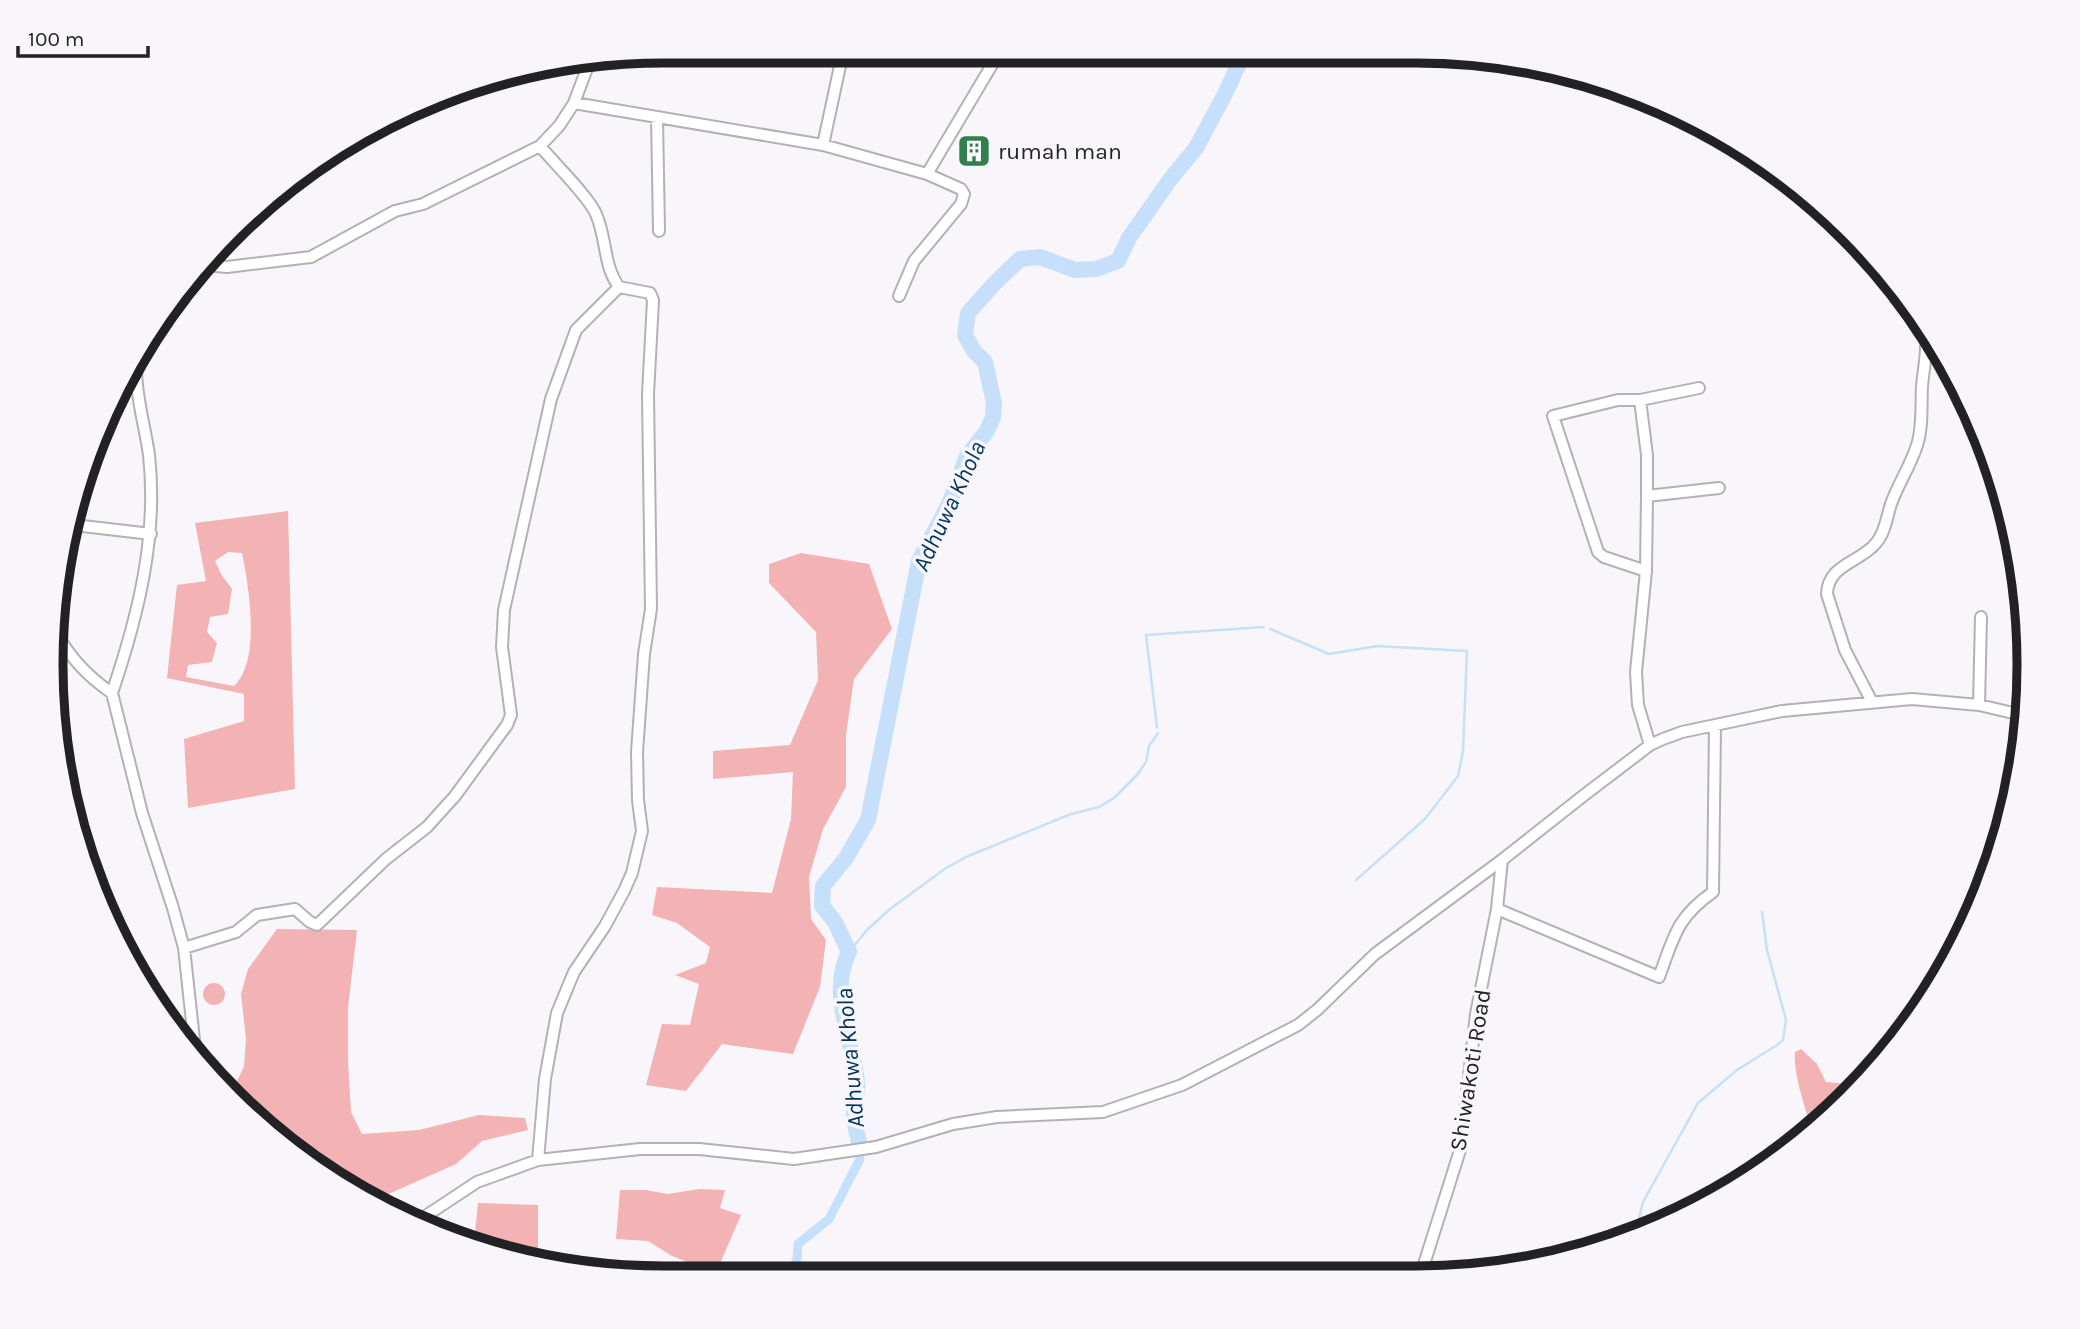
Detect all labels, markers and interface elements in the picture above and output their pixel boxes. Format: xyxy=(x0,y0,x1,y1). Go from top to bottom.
scale bar xyxy=(18,14,147,58)
text: 100 m xyxy=(28,27,85,51)
building icon: rumah man xyxy=(955,132,993,170)
place label: rumah man xyxy=(998,138,1122,165)
water label: Adhuwa Khola xyxy=(907,436,991,576)
water label: Adhuwa Khola xyxy=(830,987,870,1129)
street label: Shiwakoti Road xyxy=(1444,987,1497,1153)

